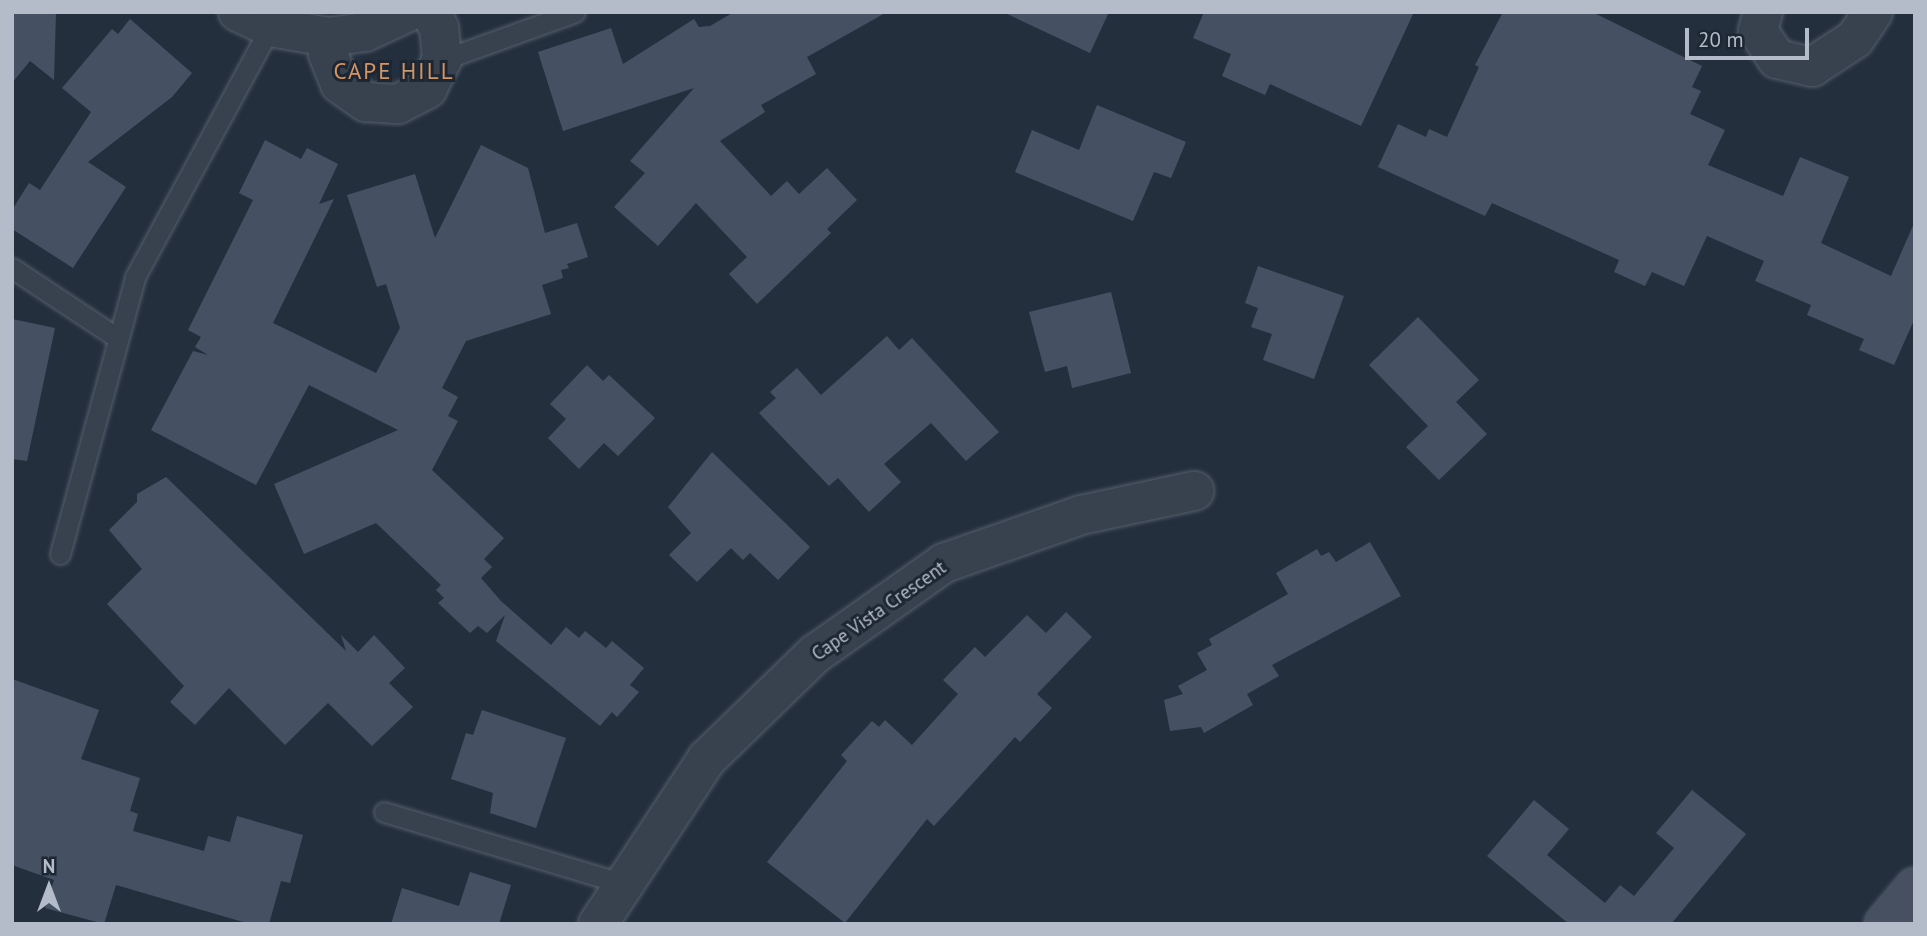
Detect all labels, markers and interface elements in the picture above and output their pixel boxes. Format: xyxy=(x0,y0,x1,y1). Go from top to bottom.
scale bar xyxy=(1689,14,1813,58)
text: 20 m xyxy=(1698,26,1744,53)
district label: CAPE HILL xyxy=(335,57,453,85)
street label: Cape Vista Crescent xyxy=(807,556,951,666)
north arrow xyxy=(14,852,84,922)
text: N xyxy=(43,854,55,878)

